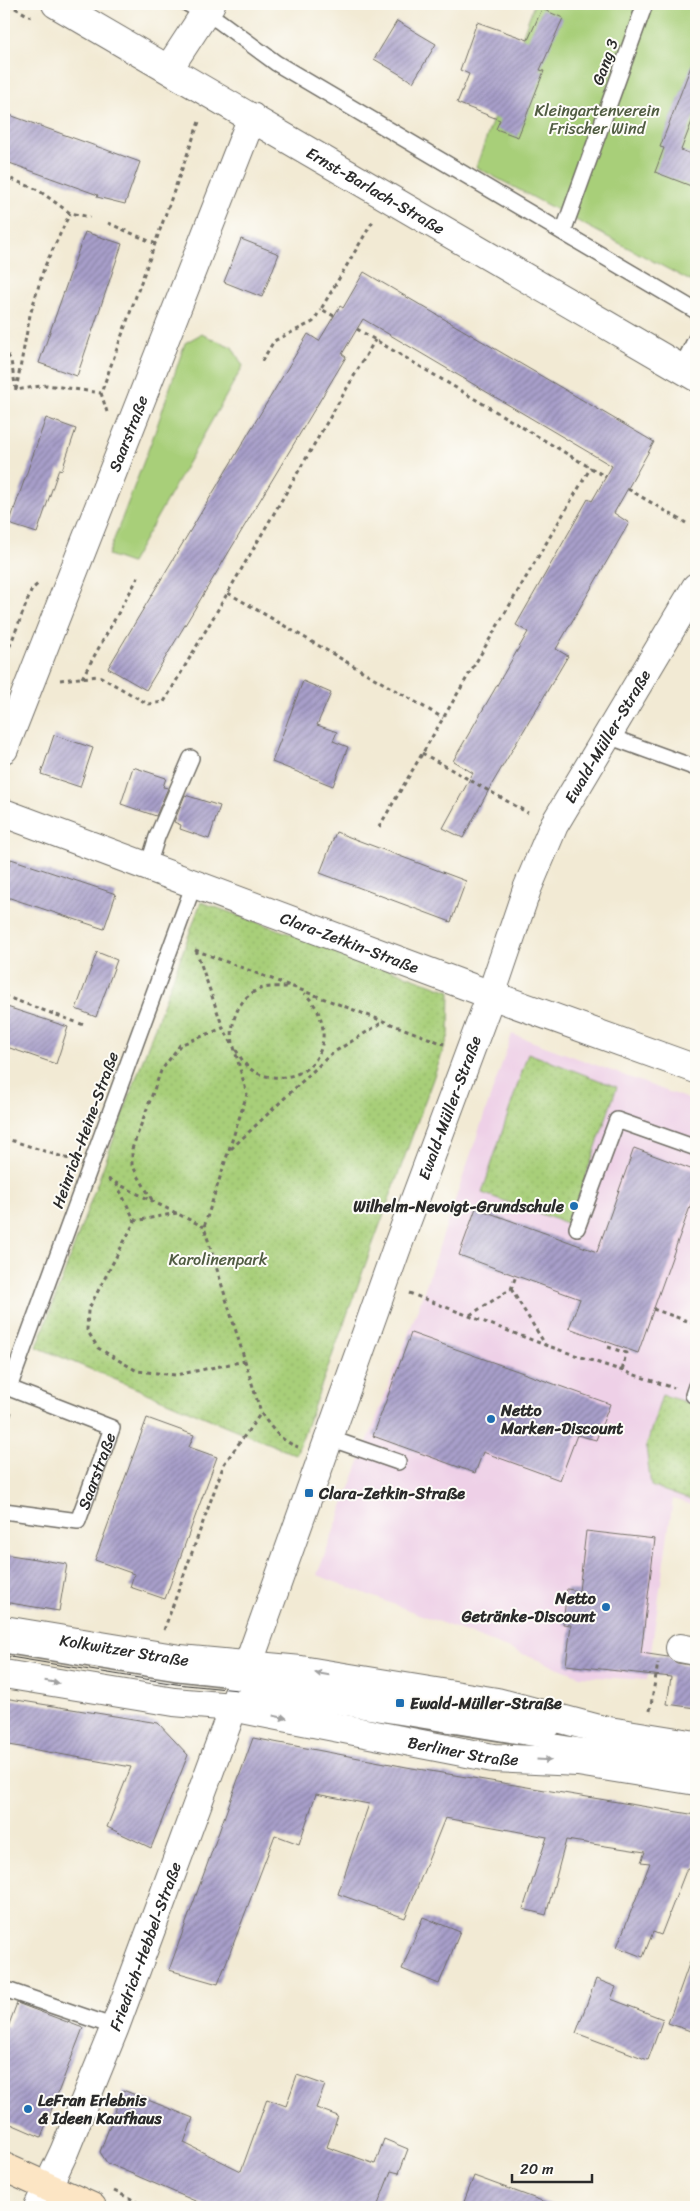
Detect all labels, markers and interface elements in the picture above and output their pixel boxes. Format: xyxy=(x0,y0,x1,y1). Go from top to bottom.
street label: Gang 3 xyxy=(583,34,627,89)
park label: Kleingartenverein Frischer Wind xyxy=(534,96,660,143)
street label: Ernst-Barlach-Straße xyxy=(301,138,451,242)
street label: Saarstraße xyxy=(100,391,156,476)
street label: Ewald-Müller-Straße xyxy=(556,663,658,809)
street label: Clara-Zetkin-Straße xyxy=(276,903,423,981)
street label: Ewald-Müller-Straße xyxy=(409,1031,489,1184)
street label: Heinrich-Heine-Straße xyxy=(43,1047,127,1213)
place label: Wilhelm-Nevoigt-Grundschule xyxy=(353,1192,565,1221)
marker: Wilhelm-Nevoigt-Grundschule xyxy=(568,1200,580,1212)
park label: Karolinenpark xyxy=(169,1245,268,1274)
place label: Netto Marken-Discount xyxy=(500,1396,623,1443)
marker: Netto Marken-Discount xyxy=(485,1413,497,1425)
street label: Saarstraße xyxy=(69,1428,124,1514)
place label: Clara-Zetkin-Straße xyxy=(318,1479,465,1508)
marker: Clara-Zetkin-Straße xyxy=(303,1487,315,1499)
place label: Netto Getränke-Discount xyxy=(461,1584,597,1631)
marker: Netto Getränke-Discount xyxy=(600,1601,612,1613)
street label: Kolkwitzer Straße xyxy=(58,1625,190,1674)
one-way arrow xyxy=(314,1669,330,1677)
one-way arrow xyxy=(44,1678,60,1686)
place label: Ewald-Müller-Straße xyxy=(410,1689,562,1718)
marker: Ewald-Müller-Straße xyxy=(394,1697,406,1709)
one-way arrow xyxy=(273,1713,288,1721)
street label: Berliner Straße xyxy=(405,1727,519,1774)
one-way arrow xyxy=(536,1757,552,1765)
street label: Friedrich-Hebbel-Straße xyxy=(100,1857,189,2035)
place label: LeFran Erlebnis & Ideen Kaufhaus xyxy=(38,2086,163,2133)
marker: LeFran Erlebnis & Ideen Kaufhaus xyxy=(22,2103,34,2115)
scale bar xyxy=(512,2151,592,2183)
text: 20 m xyxy=(520,2156,554,2182)

